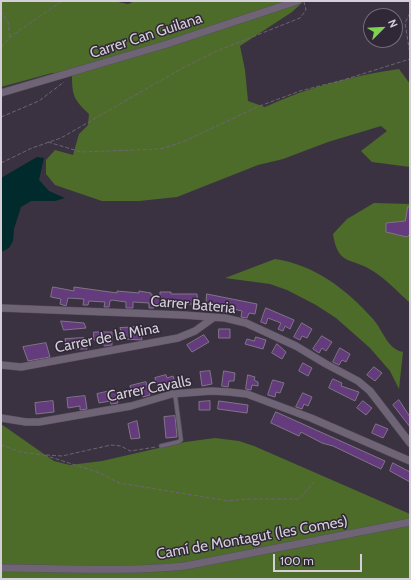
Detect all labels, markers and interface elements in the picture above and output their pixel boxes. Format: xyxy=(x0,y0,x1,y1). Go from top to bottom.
north arrow xyxy=(363,8,403,48)
street label: Carrer Can Guilana xyxy=(88,9,204,63)
text: N xyxy=(385,17,401,30)
street label: Carrer Bateria xyxy=(150,292,236,318)
street label: Carrer de la Mina xyxy=(53,319,161,357)
street label: Carrer Cavalls xyxy=(105,372,193,406)
street label: Camí de Montagut (les Comes) xyxy=(155,512,349,564)
scale bar xyxy=(275,546,364,572)
text: 100 m xyxy=(280,553,314,568)

